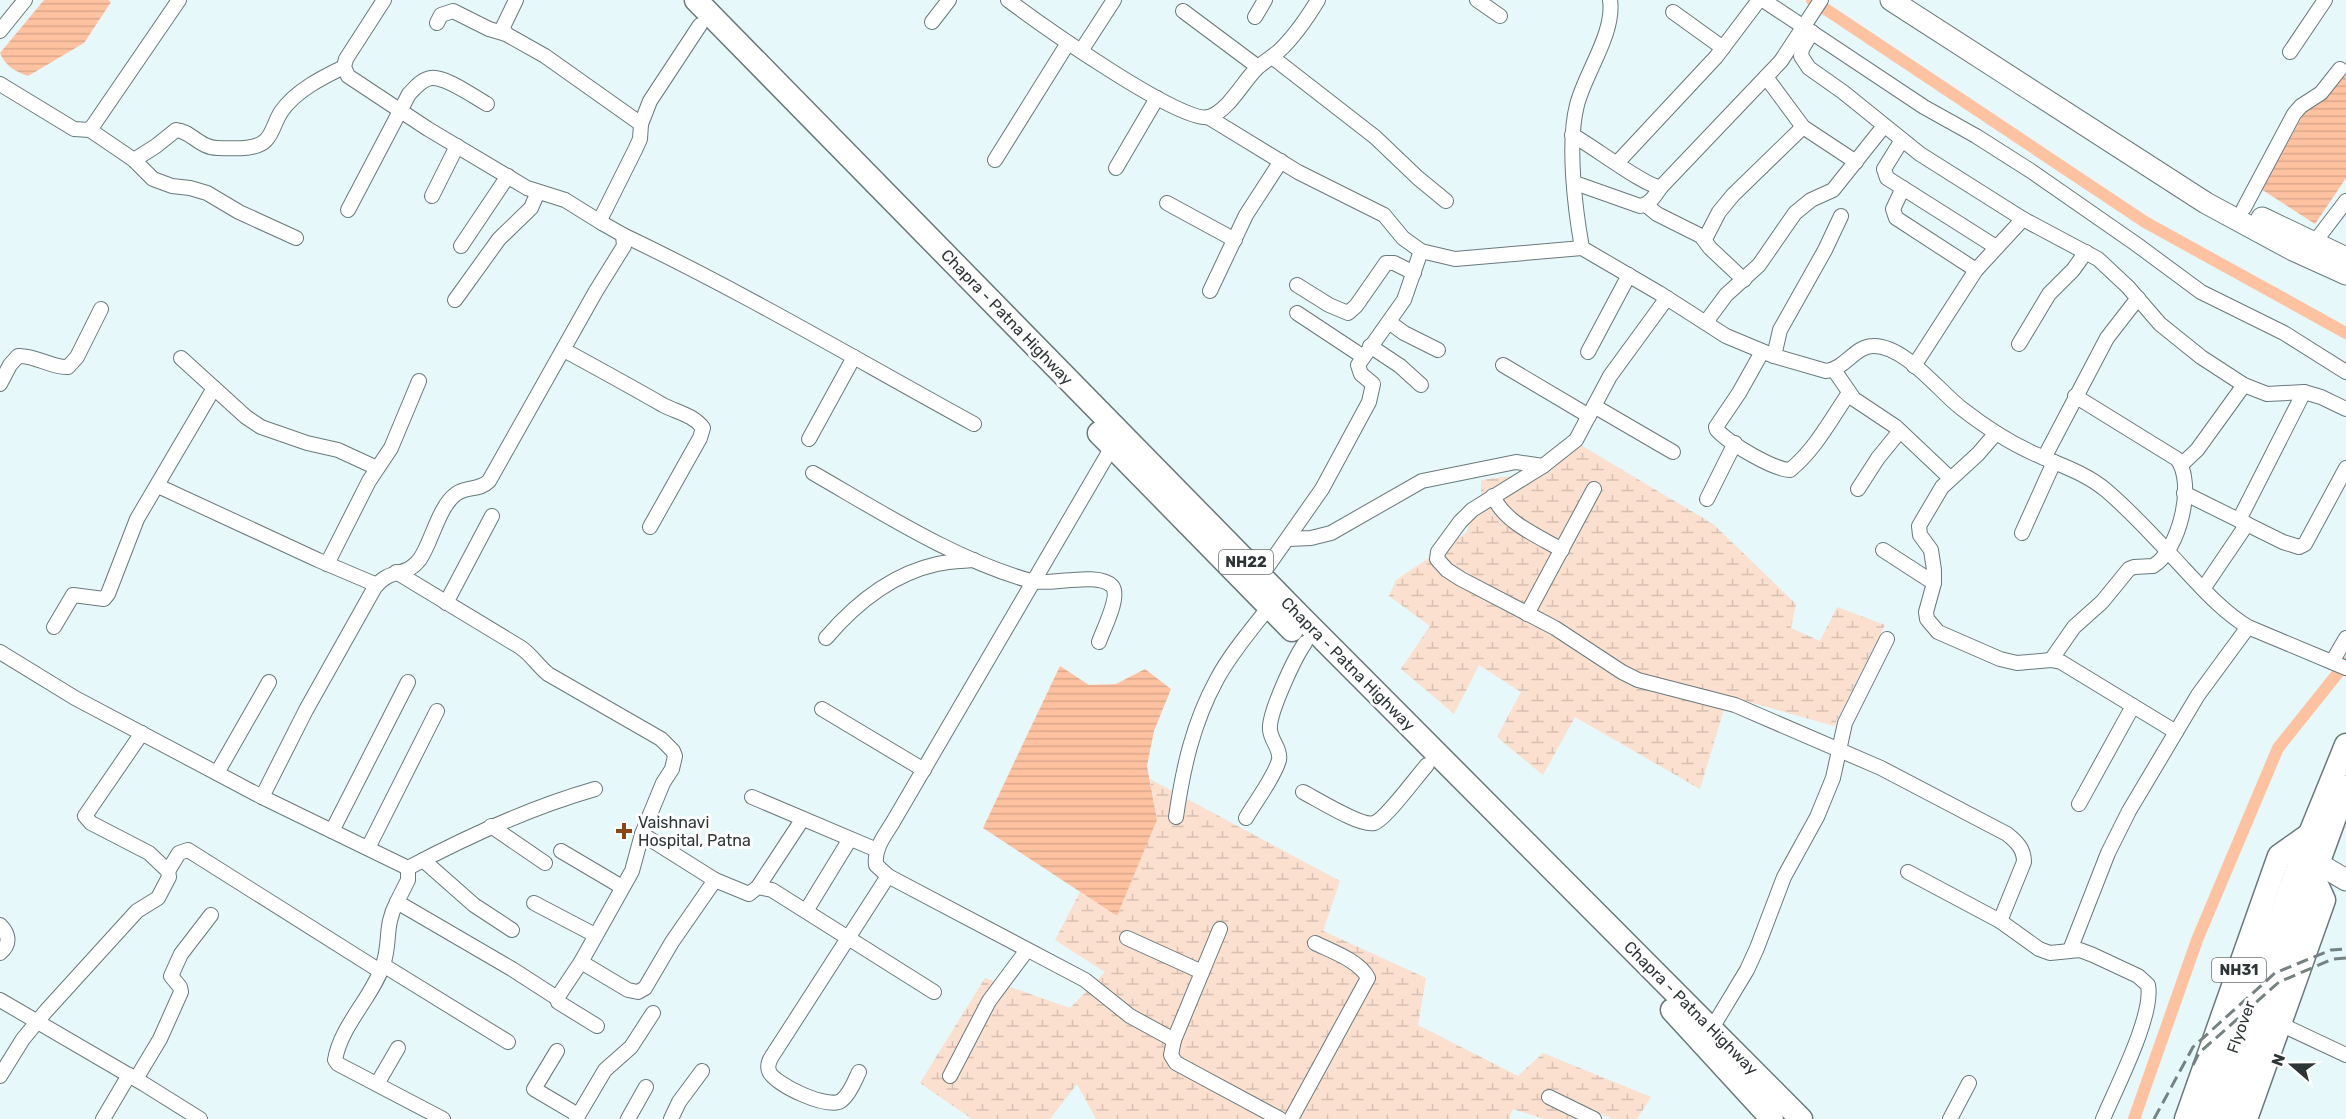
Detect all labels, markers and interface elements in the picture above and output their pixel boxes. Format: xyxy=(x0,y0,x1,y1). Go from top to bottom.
street label: Chapra - Patna Highway xyxy=(937,245,1077,389)
road number: NH22 xyxy=(1219,550,1273,574)
street label: Chapra - Patna Highway xyxy=(1277,593,1419,735)
place label: Vaishnavi Hospital, Patna xyxy=(638,813,751,850)
marker: Vaishnavi Hospital, Patna xyxy=(615,822,633,840)
street label: Chapra - Patna Highway xyxy=(1620,937,1762,1079)
road number: NH31 xyxy=(2212,958,2266,982)
street label: Flyover xyxy=(2223,998,2259,1056)
north arrow xyxy=(2262,1035,2322,1095)
text: N xyxy=(2267,1051,2289,1069)

